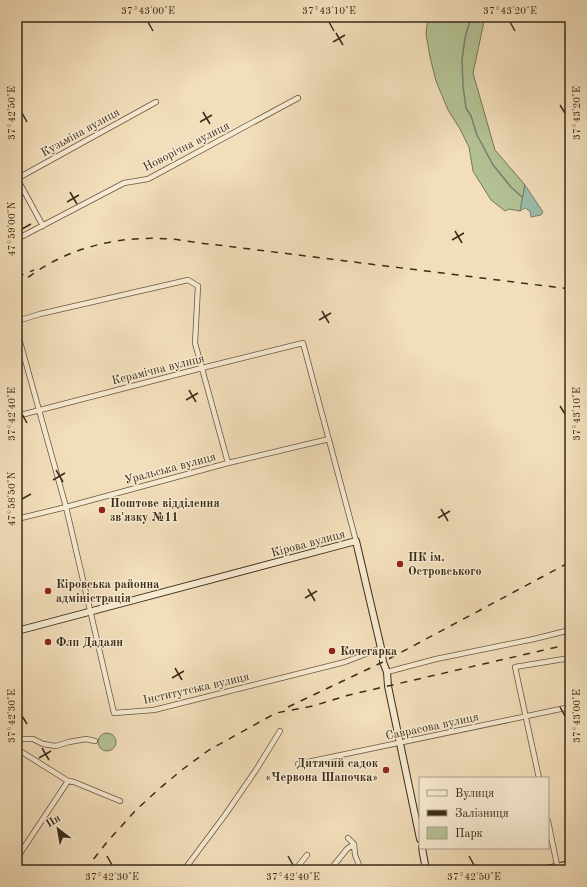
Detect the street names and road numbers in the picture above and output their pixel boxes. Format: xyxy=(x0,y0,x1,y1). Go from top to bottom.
street label: Кузьміна вулиця xyxy=(39,105,122,159)
street label: Новорічна вулиця xyxy=(141,119,232,174)
street label: Керамічна вулиця xyxy=(110,352,206,387)
street label: Уральська вулиця xyxy=(123,451,217,487)
street label: Кірова вулиця xyxy=(270,527,347,560)
street label: Інститутська вулиця xyxy=(142,671,250,707)
street label: Саврасова вулиця xyxy=(385,711,480,743)

